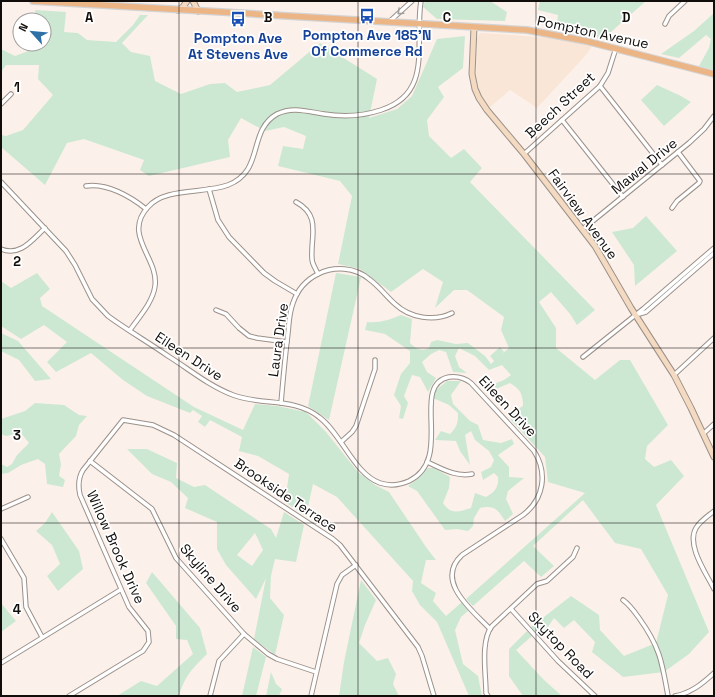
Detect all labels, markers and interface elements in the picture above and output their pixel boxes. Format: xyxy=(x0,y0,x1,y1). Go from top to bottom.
bus stop icon: Pompton Ave 185'N Of Commerce Rd xyxy=(358,7,376,25)
one-way arrow xyxy=(397,7,405,15)
text: A xyxy=(85,9,94,26)
text: B xyxy=(264,9,273,26)
text: C xyxy=(443,9,451,26)
text: D xyxy=(622,9,631,26)
bus stop icon: Pompton Ave At Stevens Ave xyxy=(229,10,247,28)
street label: Pompton Avenue xyxy=(535,11,651,53)
north arrow xyxy=(12,12,52,52)
text: N xyxy=(15,21,31,34)
place label: Pompton Ave 185'N Of Commerce Rd xyxy=(303,26,431,60)
place label: Pompton Ave At Stevens Ave xyxy=(188,29,288,63)
street label: Beech Street xyxy=(521,68,599,142)
text: 1 xyxy=(14,79,20,96)
street label: Mawal Drive xyxy=(607,134,681,198)
street label: Fairview Avenue xyxy=(544,165,622,263)
text: 2 xyxy=(13,253,21,270)
street label: Laura Drive xyxy=(264,302,292,378)
street label: Eileen Drive xyxy=(152,327,226,385)
street label: Eileen Drive xyxy=(475,372,541,440)
text: 3 xyxy=(13,427,21,444)
street label: Brookside Terrace xyxy=(231,454,341,536)
street label: Willow Brook Drive xyxy=(83,488,149,606)
street label: Skyline Drive xyxy=(176,540,246,616)
text: 4 xyxy=(13,601,21,618)
street label: Skytop Road xyxy=(524,608,598,682)

